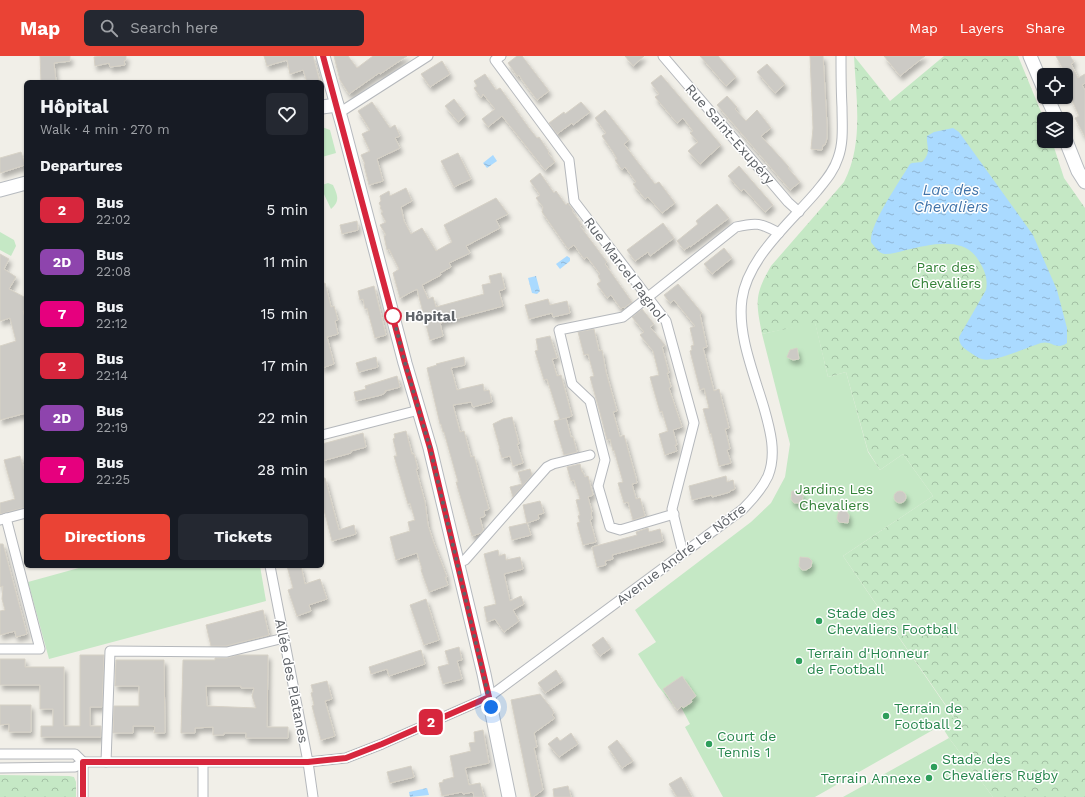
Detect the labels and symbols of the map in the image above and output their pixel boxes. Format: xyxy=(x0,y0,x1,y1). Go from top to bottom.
street label: Rue Saint-Exupéry xyxy=(682,81,778,188)
water label: Lac des Chevaliers xyxy=(914,181,989,216)
street label: Rue Marcel Pagnol xyxy=(581,214,670,325)
park label: Parc des Chevaliers xyxy=(911,259,981,291)
marker: Hôpital xyxy=(384,307,402,325)
place label: Hôpital xyxy=(405,308,456,324)
park label: Jardins Les Chevaliers xyxy=(795,481,873,513)
street label: Avenue André Le Nôtre xyxy=(613,500,749,608)
place label: Stade des Chevaliers Football xyxy=(827,605,958,637)
marker: Stade des Chevaliers Football xyxy=(814,616,824,626)
street label: Allée des Platanes xyxy=(272,618,312,744)
place label: Terrain d'Honneur de Football xyxy=(807,645,929,677)
marker: Terrain d'Honneur de Football xyxy=(794,656,804,666)
your location xyxy=(481,697,501,717)
place label: Terrain de Football 2 xyxy=(894,700,962,732)
line badge: 2 xyxy=(418,709,444,735)
marker: Terrain de Football 2 xyxy=(881,711,891,721)
place label: Court de Tennis 1 xyxy=(717,728,776,760)
marker: Court de Tennis 1 xyxy=(704,739,714,749)
place label: Stade des Chevaliers Rugby xyxy=(942,751,1059,783)
marker: Stade des Chevaliers Rugby xyxy=(929,762,939,772)
place label: Terrain Annexe xyxy=(821,770,921,786)
marker: Terrain Annexe xyxy=(924,773,934,783)

